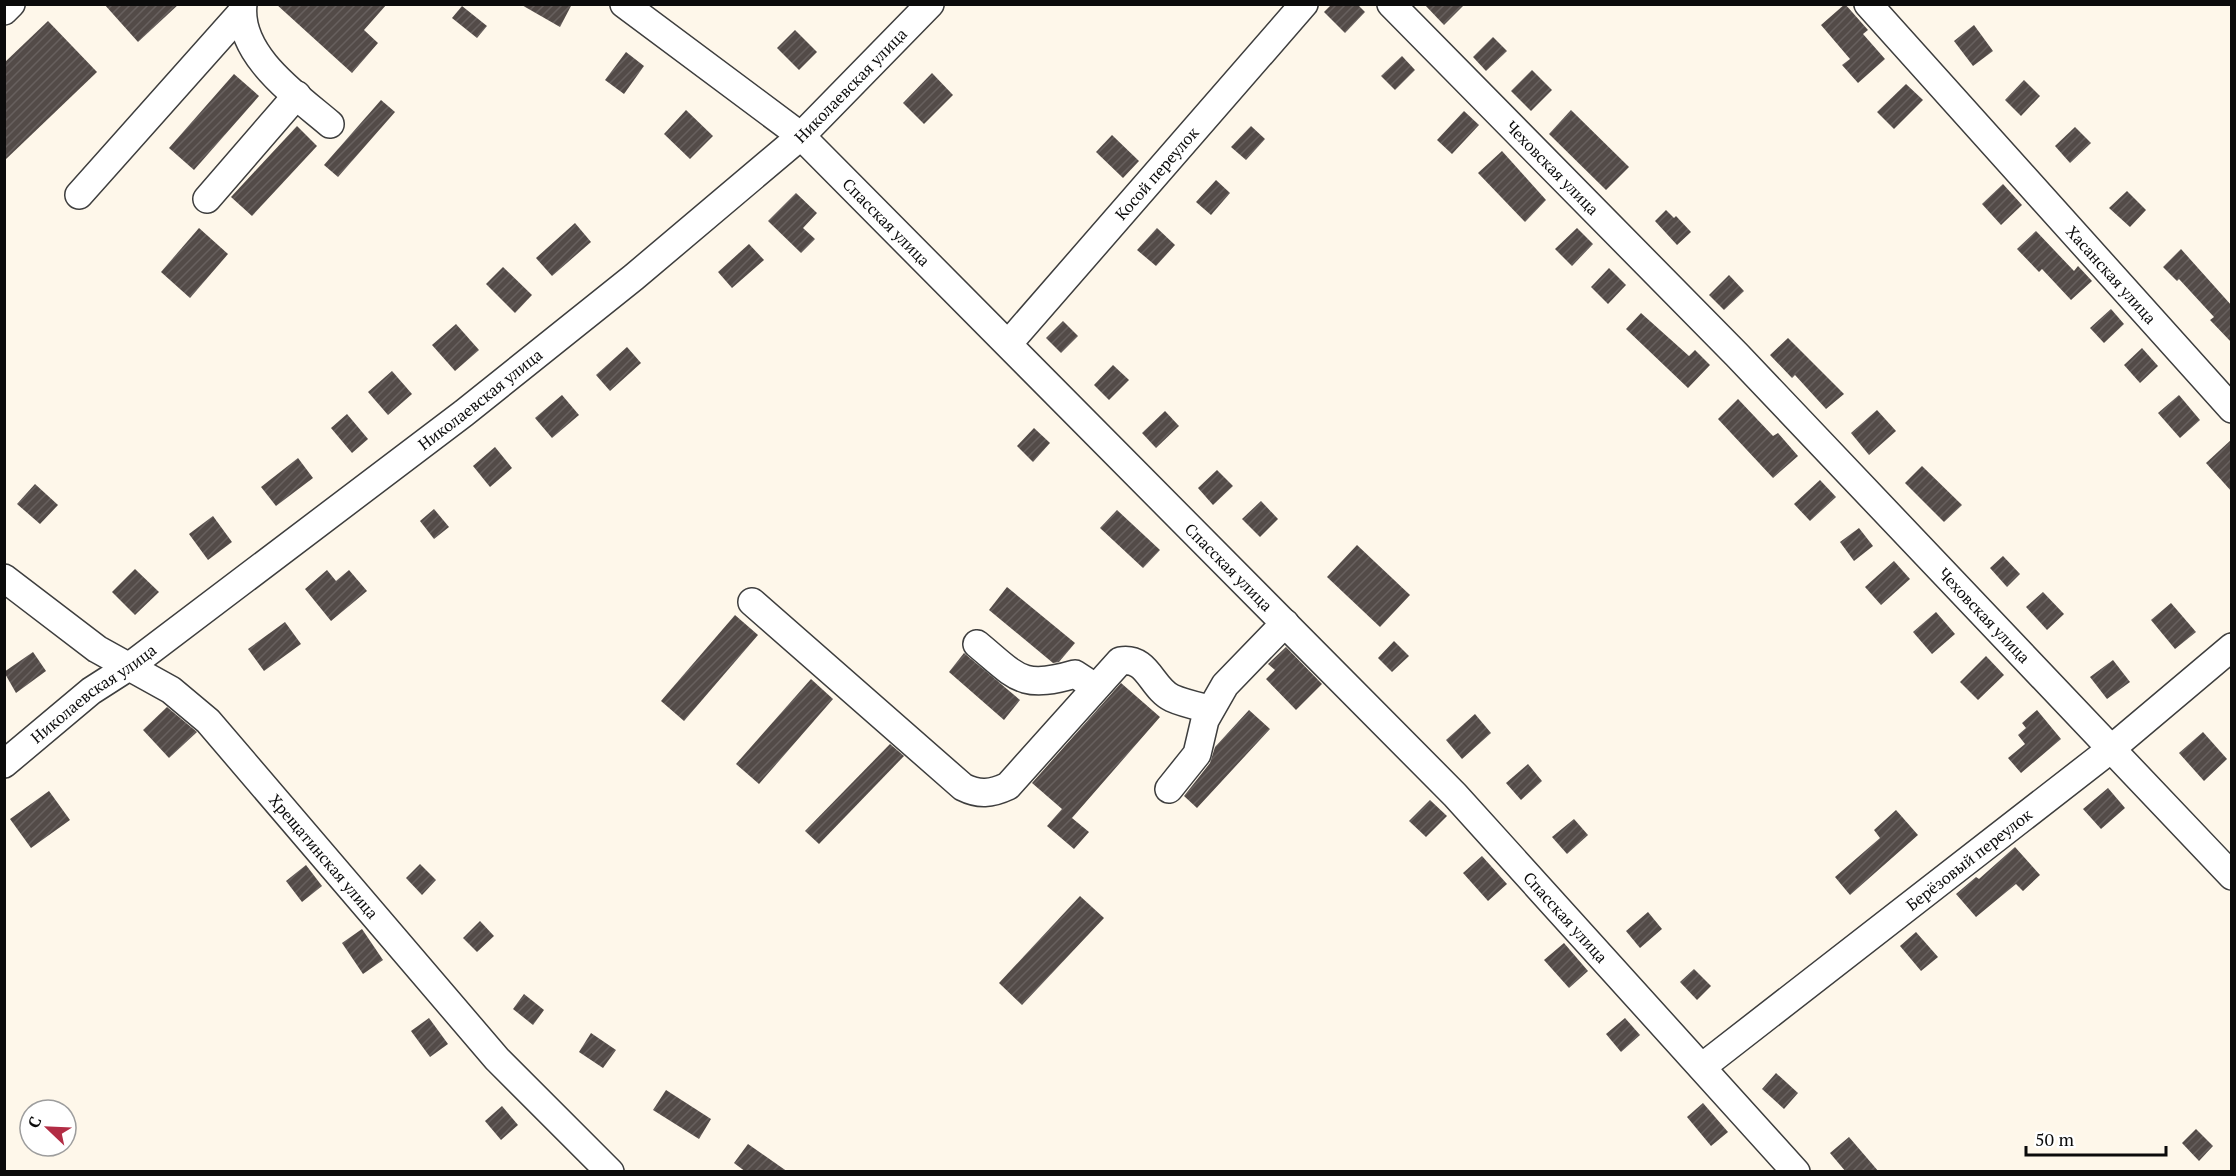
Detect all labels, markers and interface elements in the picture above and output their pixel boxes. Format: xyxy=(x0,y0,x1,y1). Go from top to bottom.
street label: Николаевская улица xyxy=(789,23,912,148)
street label: Чеховская улица xyxy=(1501,116,1604,220)
street label: Косой переулок xyxy=(1110,122,1204,225)
street label: Спасская улица xyxy=(838,173,935,271)
street label: Хасанская улица xyxy=(2061,221,2161,329)
street label: Николаевская улица xyxy=(413,344,547,455)
street label: Спасская улица xyxy=(1180,518,1277,616)
street label: Чеховская улица xyxy=(1934,563,2035,668)
street label: Николаевская улица xyxy=(26,639,161,748)
street label: Хрещатинская улица xyxy=(264,789,383,923)
street label: Берёзовый переулок xyxy=(1901,803,2037,915)
street label: Спасская улица xyxy=(1518,867,1613,968)
north arrow xyxy=(18,1098,78,1158)
text: С xyxy=(22,1113,46,1131)
scale bar xyxy=(2026,1119,2166,1157)
text: 50 m xyxy=(2035,1127,2075,1151)

